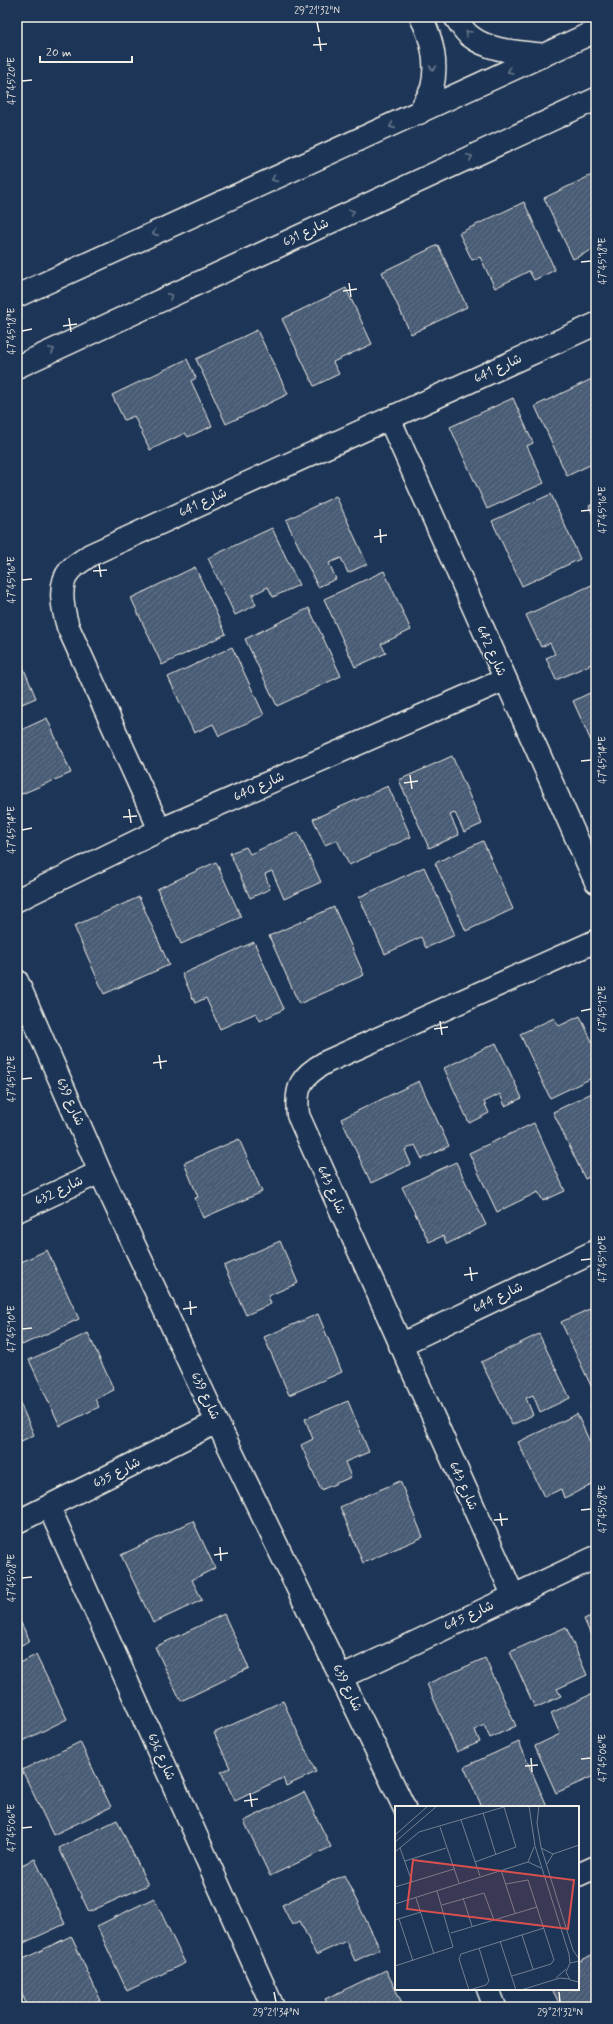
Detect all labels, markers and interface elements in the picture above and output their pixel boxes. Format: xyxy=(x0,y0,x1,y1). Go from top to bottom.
text: 29°21'32"N xyxy=(294,4,340,18)
one-way arrow xyxy=(466,30,473,38)
scale bar xyxy=(40,38,132,64)
text: 20 m xyxy=(46,45,72,61)
text: 47°45'20"E xyxy=(5,57,19,105)
one-way arrow xyxy=(429,65,437,71)
one-way arrow xyxy=(507,66,514,74)
one-way arrow xyxy=(389,121,396,129)
one-way arrow xyxy=(466,154,473,162)
one-way arrow xyxy=(270,174,278,182)
one-way arrow xyxy=(348,209,355,217)
street label: شارع 631 xyxy=(280,215,332,251)
one-way arrow xyxy=(152,228,160,236)
text: 47°45'18"E xyxy=(596,237,610,284)
one-way arrow xyxy=(166,293,174,301)
text: 47°45'18"E xyxy=(5,307,19,354)
one-way arrow xyxy=(48,347,56,355)
street label: شارع 641 xyxy=(471,350,525,388)
street label: شارع 641 xyxy=(176,484,230,522)
text: 47°45'16"E xyxy=(596,486,610,533)
text: 47°45'16"E xyxy=(5,556,19,603)
street label: شارع 642 xyxy=(472,623,510,679)
text: 47°45'14"E xyxy=(596,736,610,784)
street label: شارع 640 xyxy=(231,768,287,806)
text: 47°45'14"E xyxy=(5,806,19,854)
text: 47°45'12"E xyxy=(596,985,610,1032)
text: 47°45'12"E xyxy=(5,1055,19,1102)
street label: شارع 639 xyxy=(52,1075,88,1129)
street label: شارع 643 xyxy=(313,1163,349,1217)
street label: شارع 632 xyxy=(32,1172,86,1210)
text: 47°45'10"E xyxy=(596,1235,610,1283)
street label: شارع 644 xyxy=(470,1279,526,1317)
text: 47°45'10"E xyxy=(5,1305,19,1353)
street label: شارع 639 xyxy=(187,1369,223,1423)
street label: شارع 635 xyxy=(90,1454,144,1492)
street label: شارع 643 xyxy=(445,1459,481,1513)
text: 47°45'08"E xyxy=(596,1485,610,1533)
text: 47°45'08"E xyxy=(5,1554,19,1602)
street label: شارع 645 xyxy=(441,1597,497,1635)
street label: شارع 639 xyxy=(328,1662,366,1714)
street label: شارع 636 xyxy=(143,1731,179,1783)
text: 47°45'06"E xyxy=(596,1734,610,1782)
text: 47°45'06"E xyxy=(5,1804,19,1852)
inset map xyxy=(395,1806,579,1990)
text: 29°21'34"N xyxy=(253,2006,300,2020)
text: 29°21'32"N xyxy=(537,2006,583,2020)

